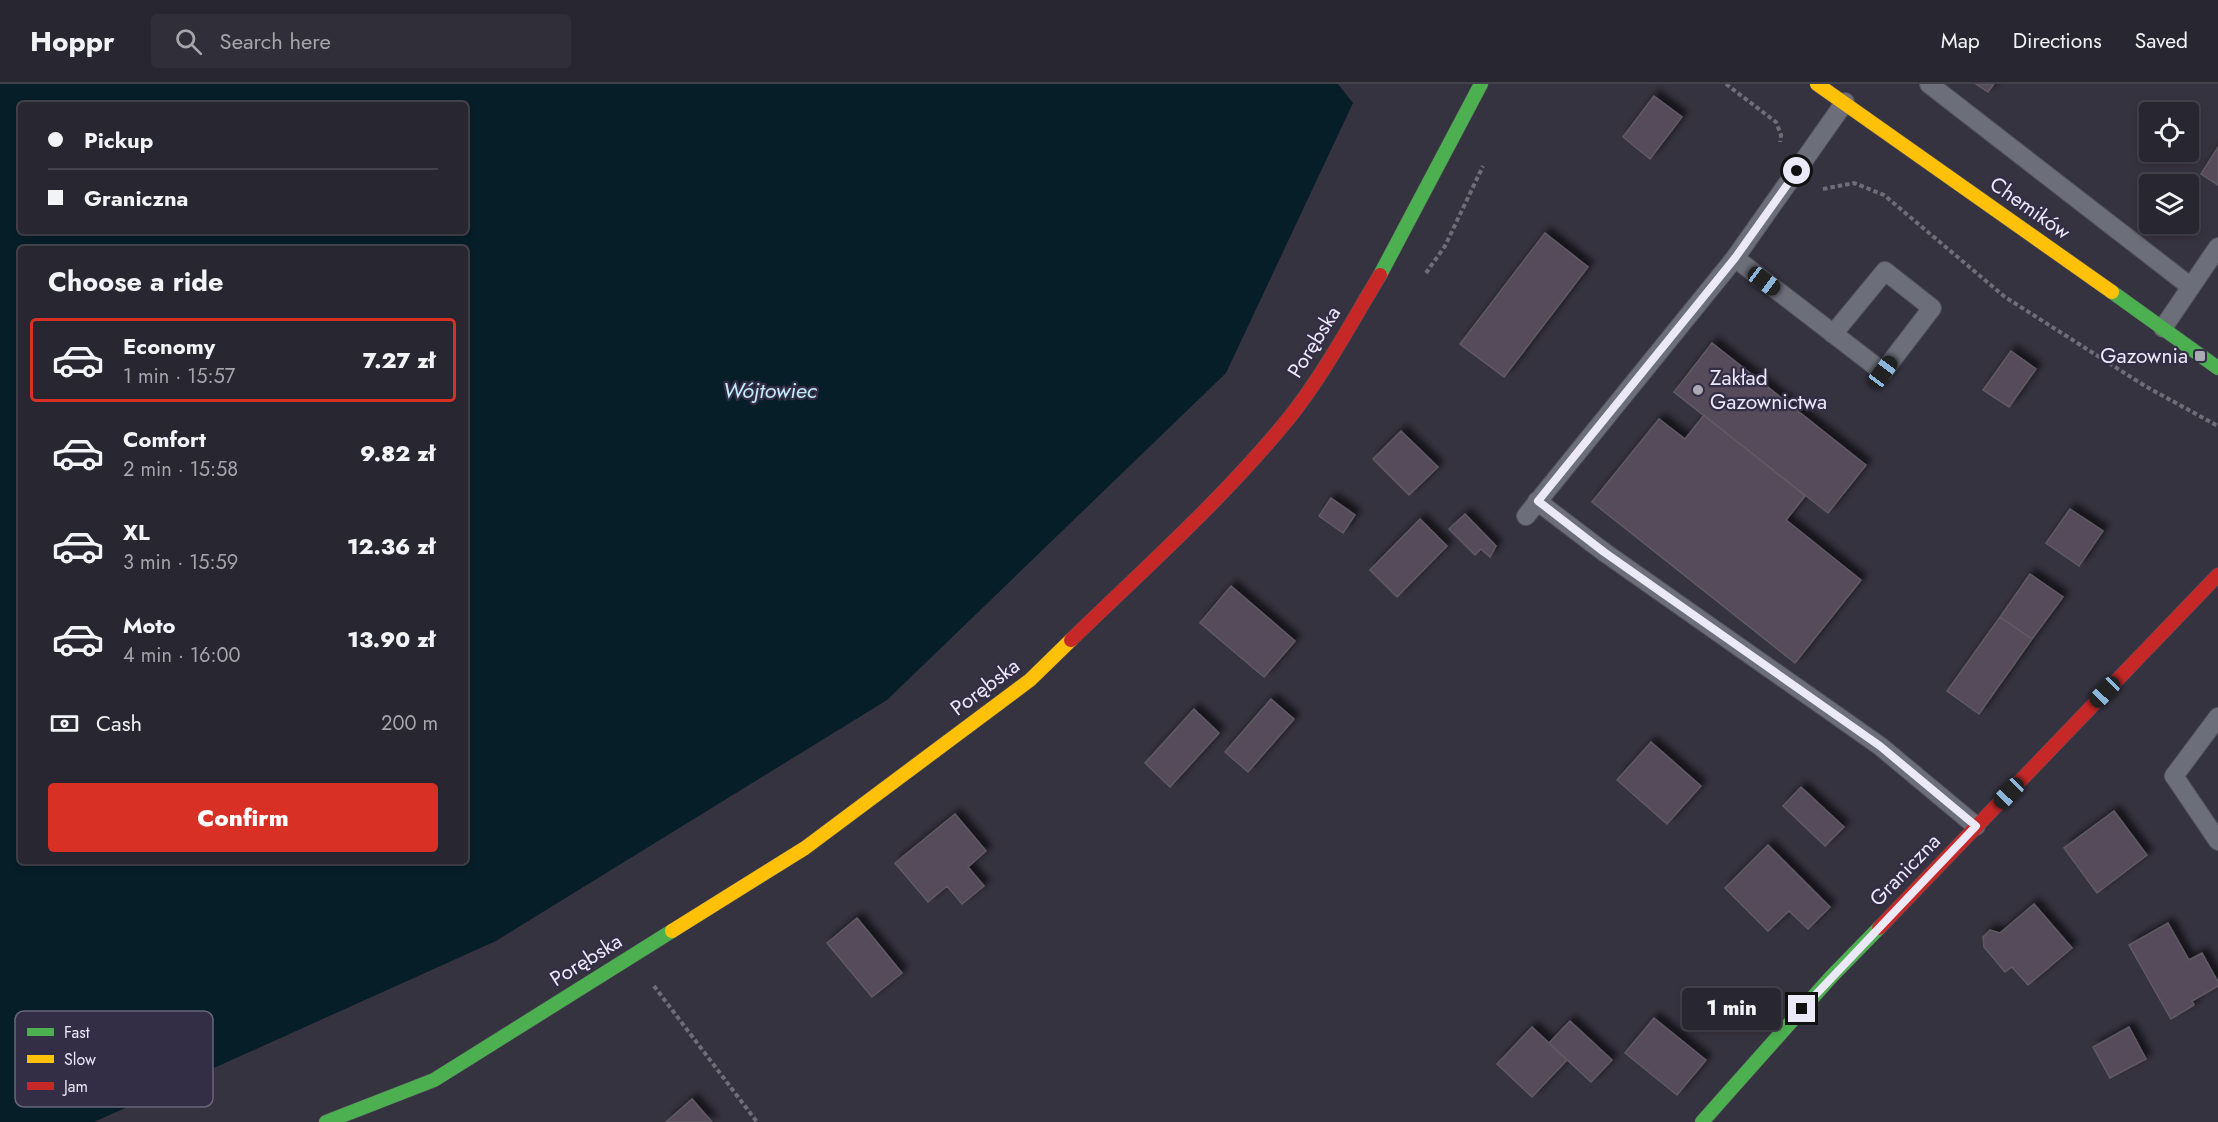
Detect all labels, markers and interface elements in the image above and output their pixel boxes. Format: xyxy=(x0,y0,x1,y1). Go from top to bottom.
search box xyxy=(151,14,571,68)
text: Hoppr xyxy=(30,21,115,62)
icon: search xyxy=(172,25,205,58)
text: Search here xyxy=(220,25,331,57)
text: Map xyxy=(1941,26,1980,56)
text: Directions xyxy=(2013,26,2102,56)
text: Saved xyxy=(2135,26,2188,56)
map controls xyxy=(2139,102,2199,234)
button: locate xyxy=(2139,102,2199,162)
text: Pickup xyxy=(84,124,153,156)
route start xyxy=(1783,157,1810,184)
street label: Chemików xyxy=(1984,169,2077,247)
button: layers xyxy=(2139,174,2199,234)
text: Graniczna xyxy=(84,182,188,214)
text: Choose a ride xyxy=(48,262,223,301)
car xyxy=(1744,263,1784,299)
street label: Porębska xyxy=(1280,300,1348,384)
text: Economy xyxy=(123,330,215,362)
icon: car xyxy=(51,333,105,387)
place label: Gazownia xyxy=(2100,341,2188,371)
text: 7.27 zł xyxy=(363,344,435,376)
marker: Gazownia xyxy=(2193,349,2207,363)
car xyxy=(1865,352,1901,392)
text: 1 min · 15:57 xyxy=(123,362,235,391)
place label: Zakład Gazownictwa xyxy=(1710,363,1827,417)
water label: Wójtowiec xyxy=(723,374,818,406)
marker: Zakład Gazownictwa xyxy=(1691,383,1705,397)
text: Comfort xyxy=(123,423,206,455)
icon: car xyxy=(51,426,105,480)
text: 9.82 zł xyxy=(360,437,435,469)
text: 2 min · 15:58 xyxy=(123,455,238,484)
text: XL xyxy=(123,516,150,548)
icon: car xyxy=(51,519,105,573)
text: 12.36 zł xyxy=(347,530,435,562)
text: 3 min · 15:59 xyxy=(123,548,238,577)
text: Moto xyxy=(123,609,176,641)
icon: car xyxy=(51,612,105,666)
text: 13.90 zł xyxy=(347,623,435,655)
text: 4 min · 16:00 xyxy=(123,641,240,670)
street label: Porębska xyxy=(944,651,1026,723)
car xyxy=(2086,673,2124,711)
icon: cash xyxy=(48,707,81,740)
text: Cash xyxy=(96,707,142,739)
text: 200 m xyxy=(381,709,438,738)
car xyxy=(1990,774,2028,812)
button: Confirm xyxy=(48,783,438,852)
street label: Graniczna xyxy=(1863,827,1947,913)
street label: Porębska xyxy=(544,926,628,994)
callout: 1 min xyxy=(1682,988,1781,1030)
text: 1 min xyxy=(1706,994,1757,1023)
route end xyxy=(1788,995,1815,1022)
legend xyxy=(15,1011,213,1107)
text: Fast xyxy=(64,1021,90,1044)
text: Slow xyxy=(64,1048,96,1071)
text: Jam xyxy=(62,1075,88,1098)

